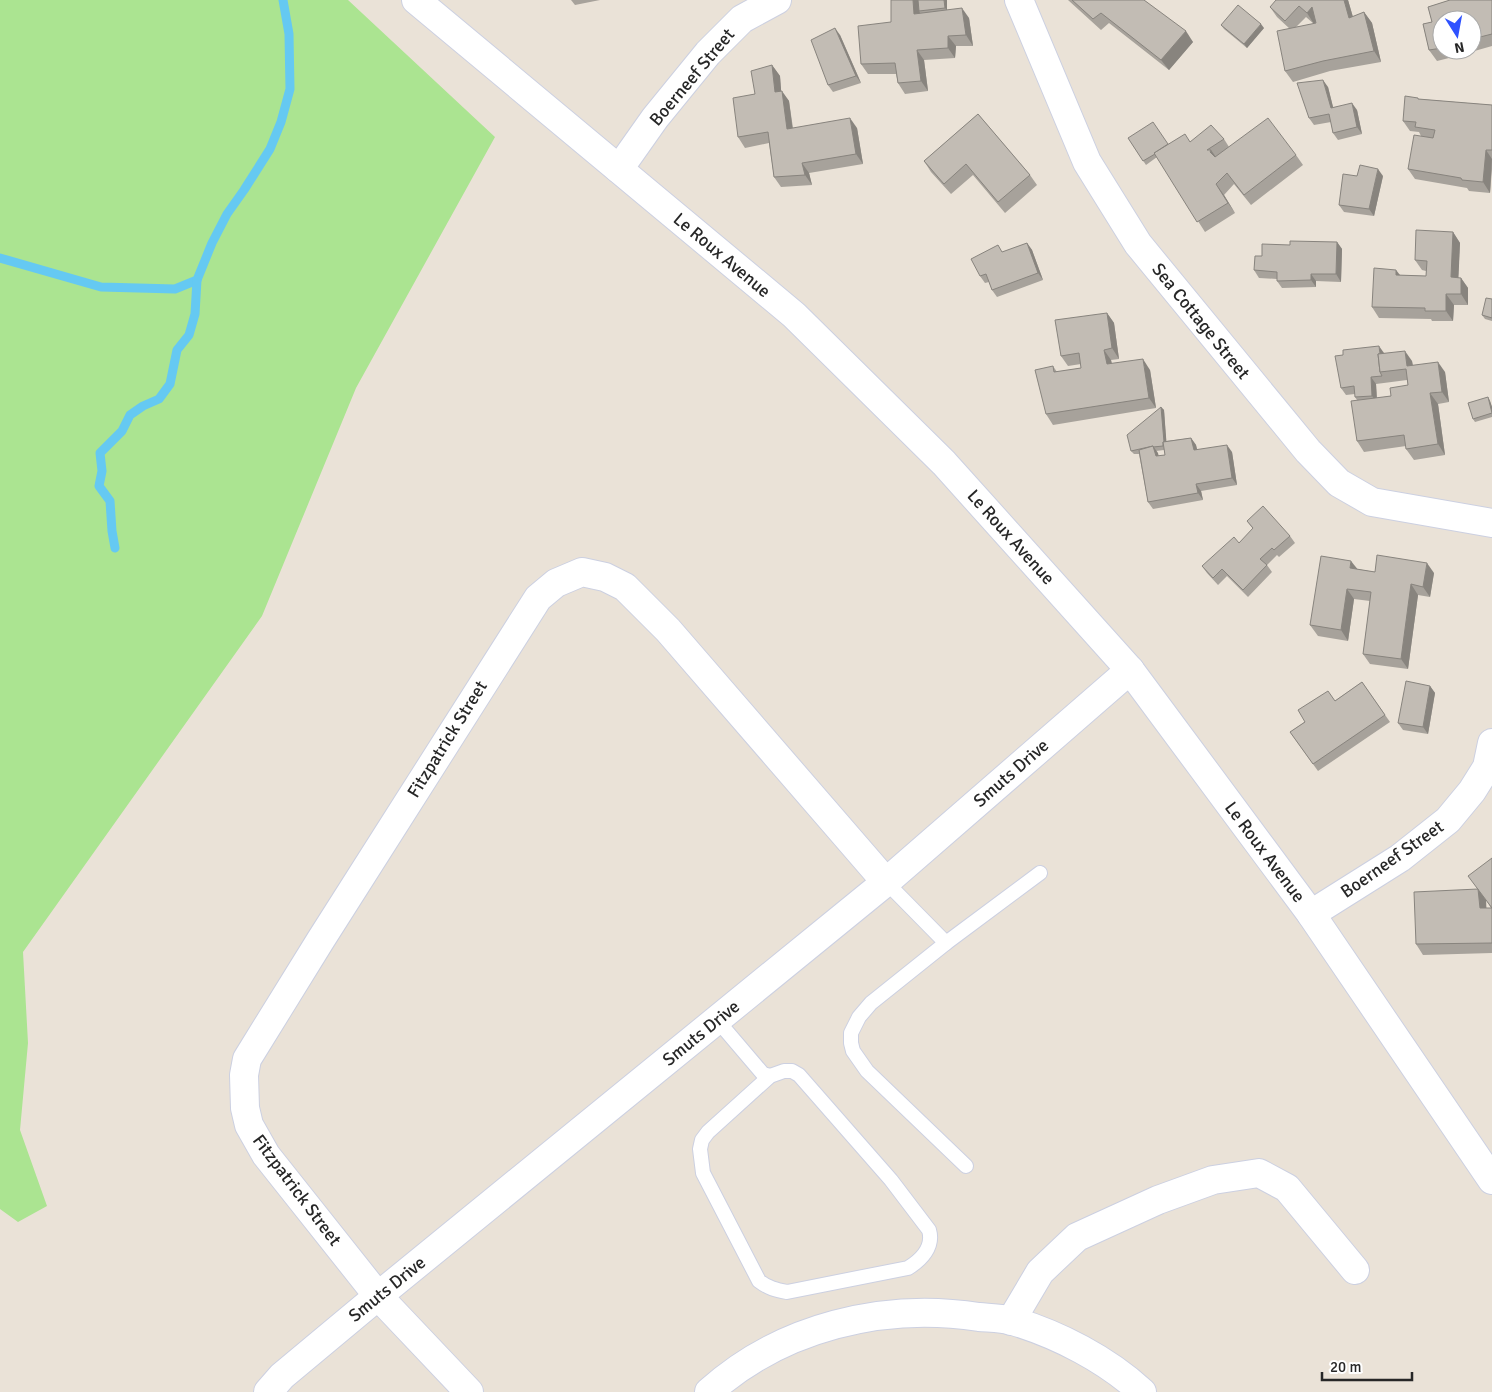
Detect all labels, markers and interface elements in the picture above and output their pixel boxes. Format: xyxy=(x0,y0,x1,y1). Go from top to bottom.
north arrow xyxy=(1432,10,1482,60)
street label: Boerneef Street xyxy=(645,24,739,130)
text: N xyxy=(1453,38,1466,57)
street label: Le Roux Avenue xyxy=(669,208,775,302)
street label: Sea Cottage Street xyxy=(1147,258,1255,384)
street label: Le Roux Avenue xyxy=(963,485,1059,589)
street label: Fitzpatrick Street xyxy=(402,676,492,802)
street label: Smuts Drive xyxy=(969,734,1053,812)
street label: Le Roux Avenue xyxy=(1220,797,1310,907)
street label: Boerneef Street xyxy=(1336,815,1448,903)
street label: Smuts Drive xyxy=(658,995,744,1071)
street label: Fitzpatrick Street xyxy=(248,1130,346,1250)
street label: Smuts Drive xyxy=(344,1251,430,1327)
scale bar xyxy=(1322,1350,1412,1382)
text: 20 m xyxy=(1330,1358,1361,1376)

